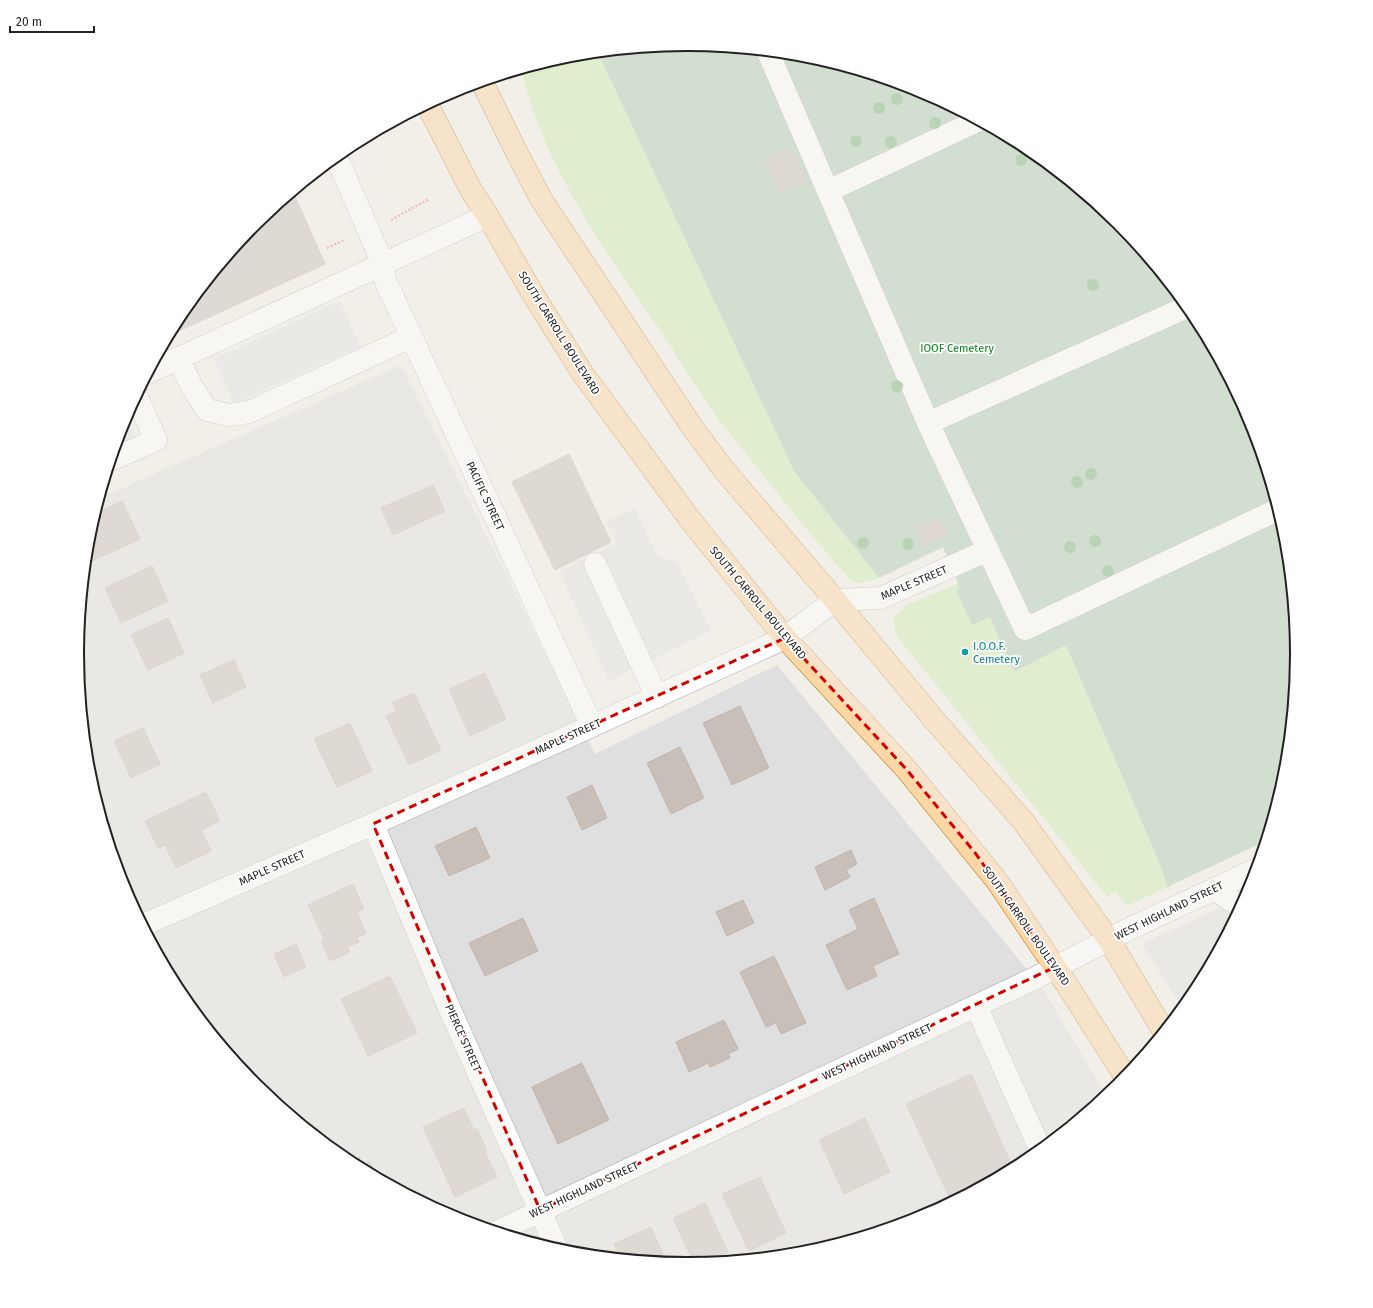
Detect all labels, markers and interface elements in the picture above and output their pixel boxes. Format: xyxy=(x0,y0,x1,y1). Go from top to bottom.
scale bar xyxy=(10,8,94,34)
text: 20 m xyxy=(16,15,42,29)
street label: SOUTH CARROLL BOULEVARD xyxy=(516,269,602,397)
park label: IOOF Cemetery xyxy=(920,342,994,355)
street label: PACIFIC STREET xyxy=(463,459,507,533)
street label: SOUTH CARROLL BOULEVARD xyxy=(707,544,809,662)
street label: MAPLE STREET xyxy=(879,563,950,603)
place label: I.O.O.F. Cemetery xyxy=(973,640,1020,666)
marker: I.O.O.F. Cemetery xyxy=(960,647,970,657)
street label: MAPLE STREET xyxy=(533,716,603,757)
street label: MAPLE STREET xyxy=(237,847,307,888)
street label: SOUTH CARROLL BOULEVARD xyxy=(980,864,1072,988)
street label: WEST HIGHLAND STREET xyxy=(1113,879,1226,943)
street label: PIERCE STREET xyxy=(442,1002,484,1074)
street label: WEST HIGHLAND STREET xyxy=(820,1021,934,1083)
street label: WEST HIGHLAND STREET xyxy=(527,1159,641,1221)

